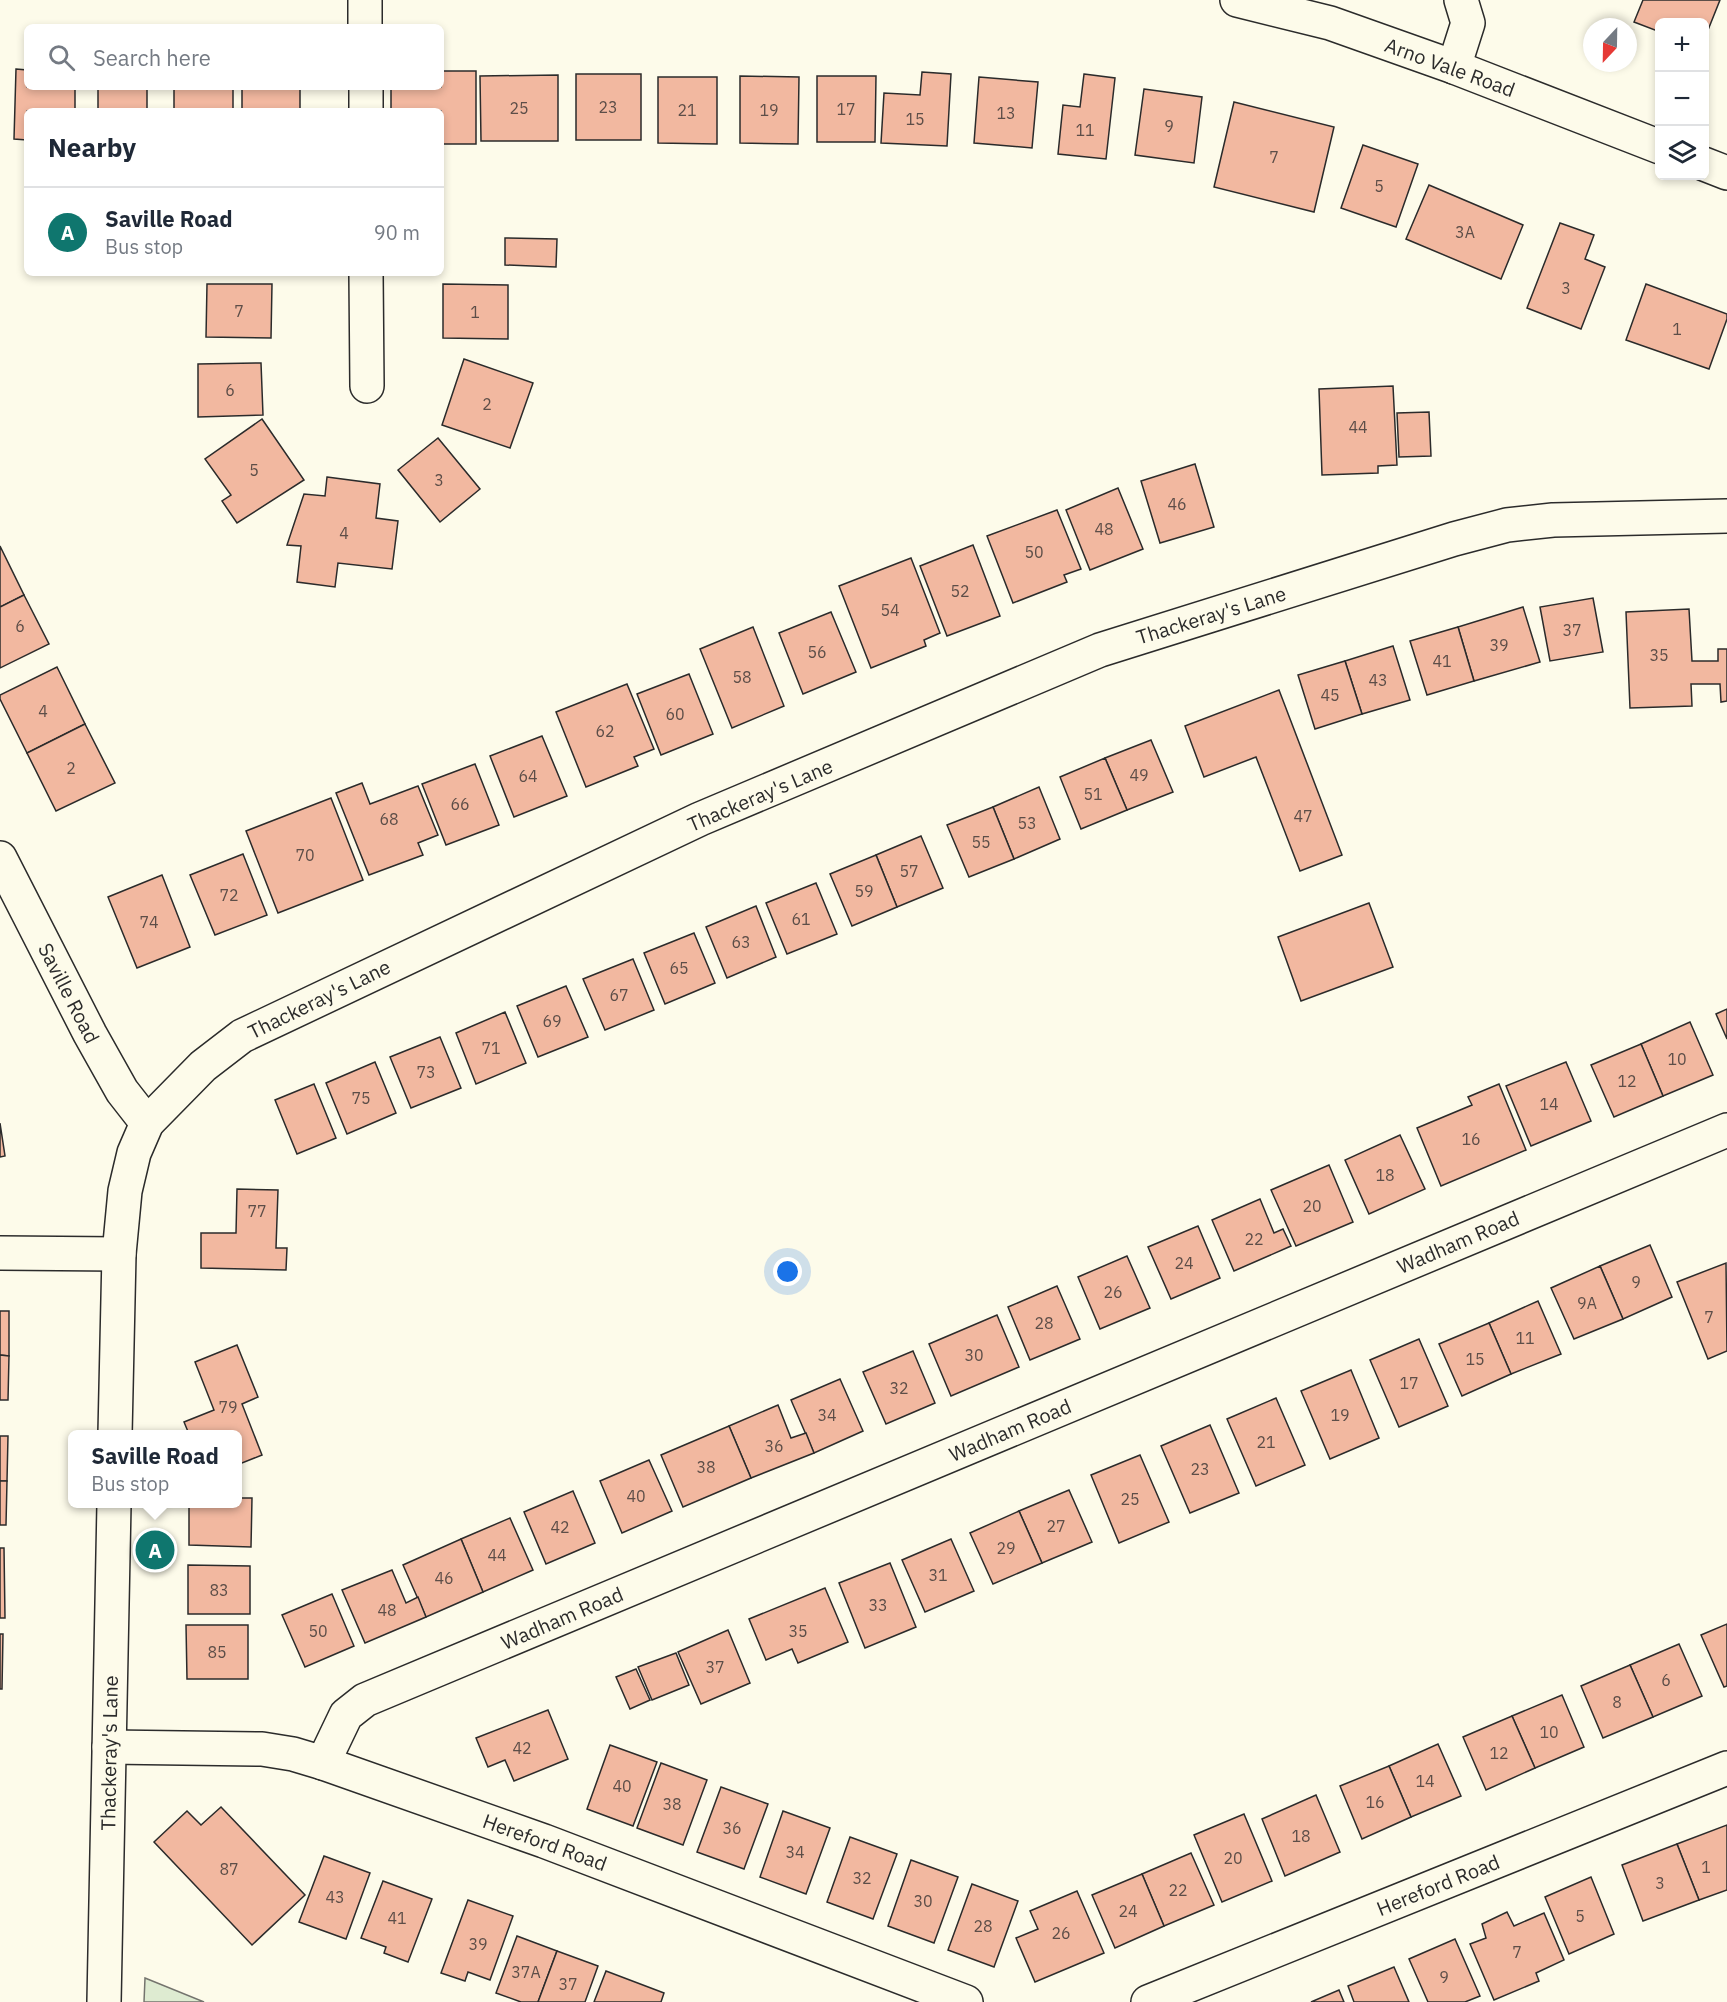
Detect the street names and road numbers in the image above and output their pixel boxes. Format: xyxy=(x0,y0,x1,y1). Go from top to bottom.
street label: Arno Vale Road xyxy=(1381,31,1519,103)
street label: Thackeray's Lane xyxy=(1133,579,1289,651)
street label: Thackeray's Lane xyxy=(683,752,837,838)
street label: Saville Road xyxy=(32,938,106,1048)
street label: Thackeray's Lane xyxy=(243,953,395,1045)
street label: Wadham Road xyxy=(1393,1204,1523,1280)
street label: Wadham Road xyxy=(945,1392,1075,1468)
street label: Wadham Road xyxy=(497,1580,627,1656)
street label: Thackeray's Lane xyxy=(94,1675,124,1831)
street label: Hereford Road xyxy=(479,1807,611,1877)
street label: Hereford Road xyxy=(1372,1848,1504,1922)

